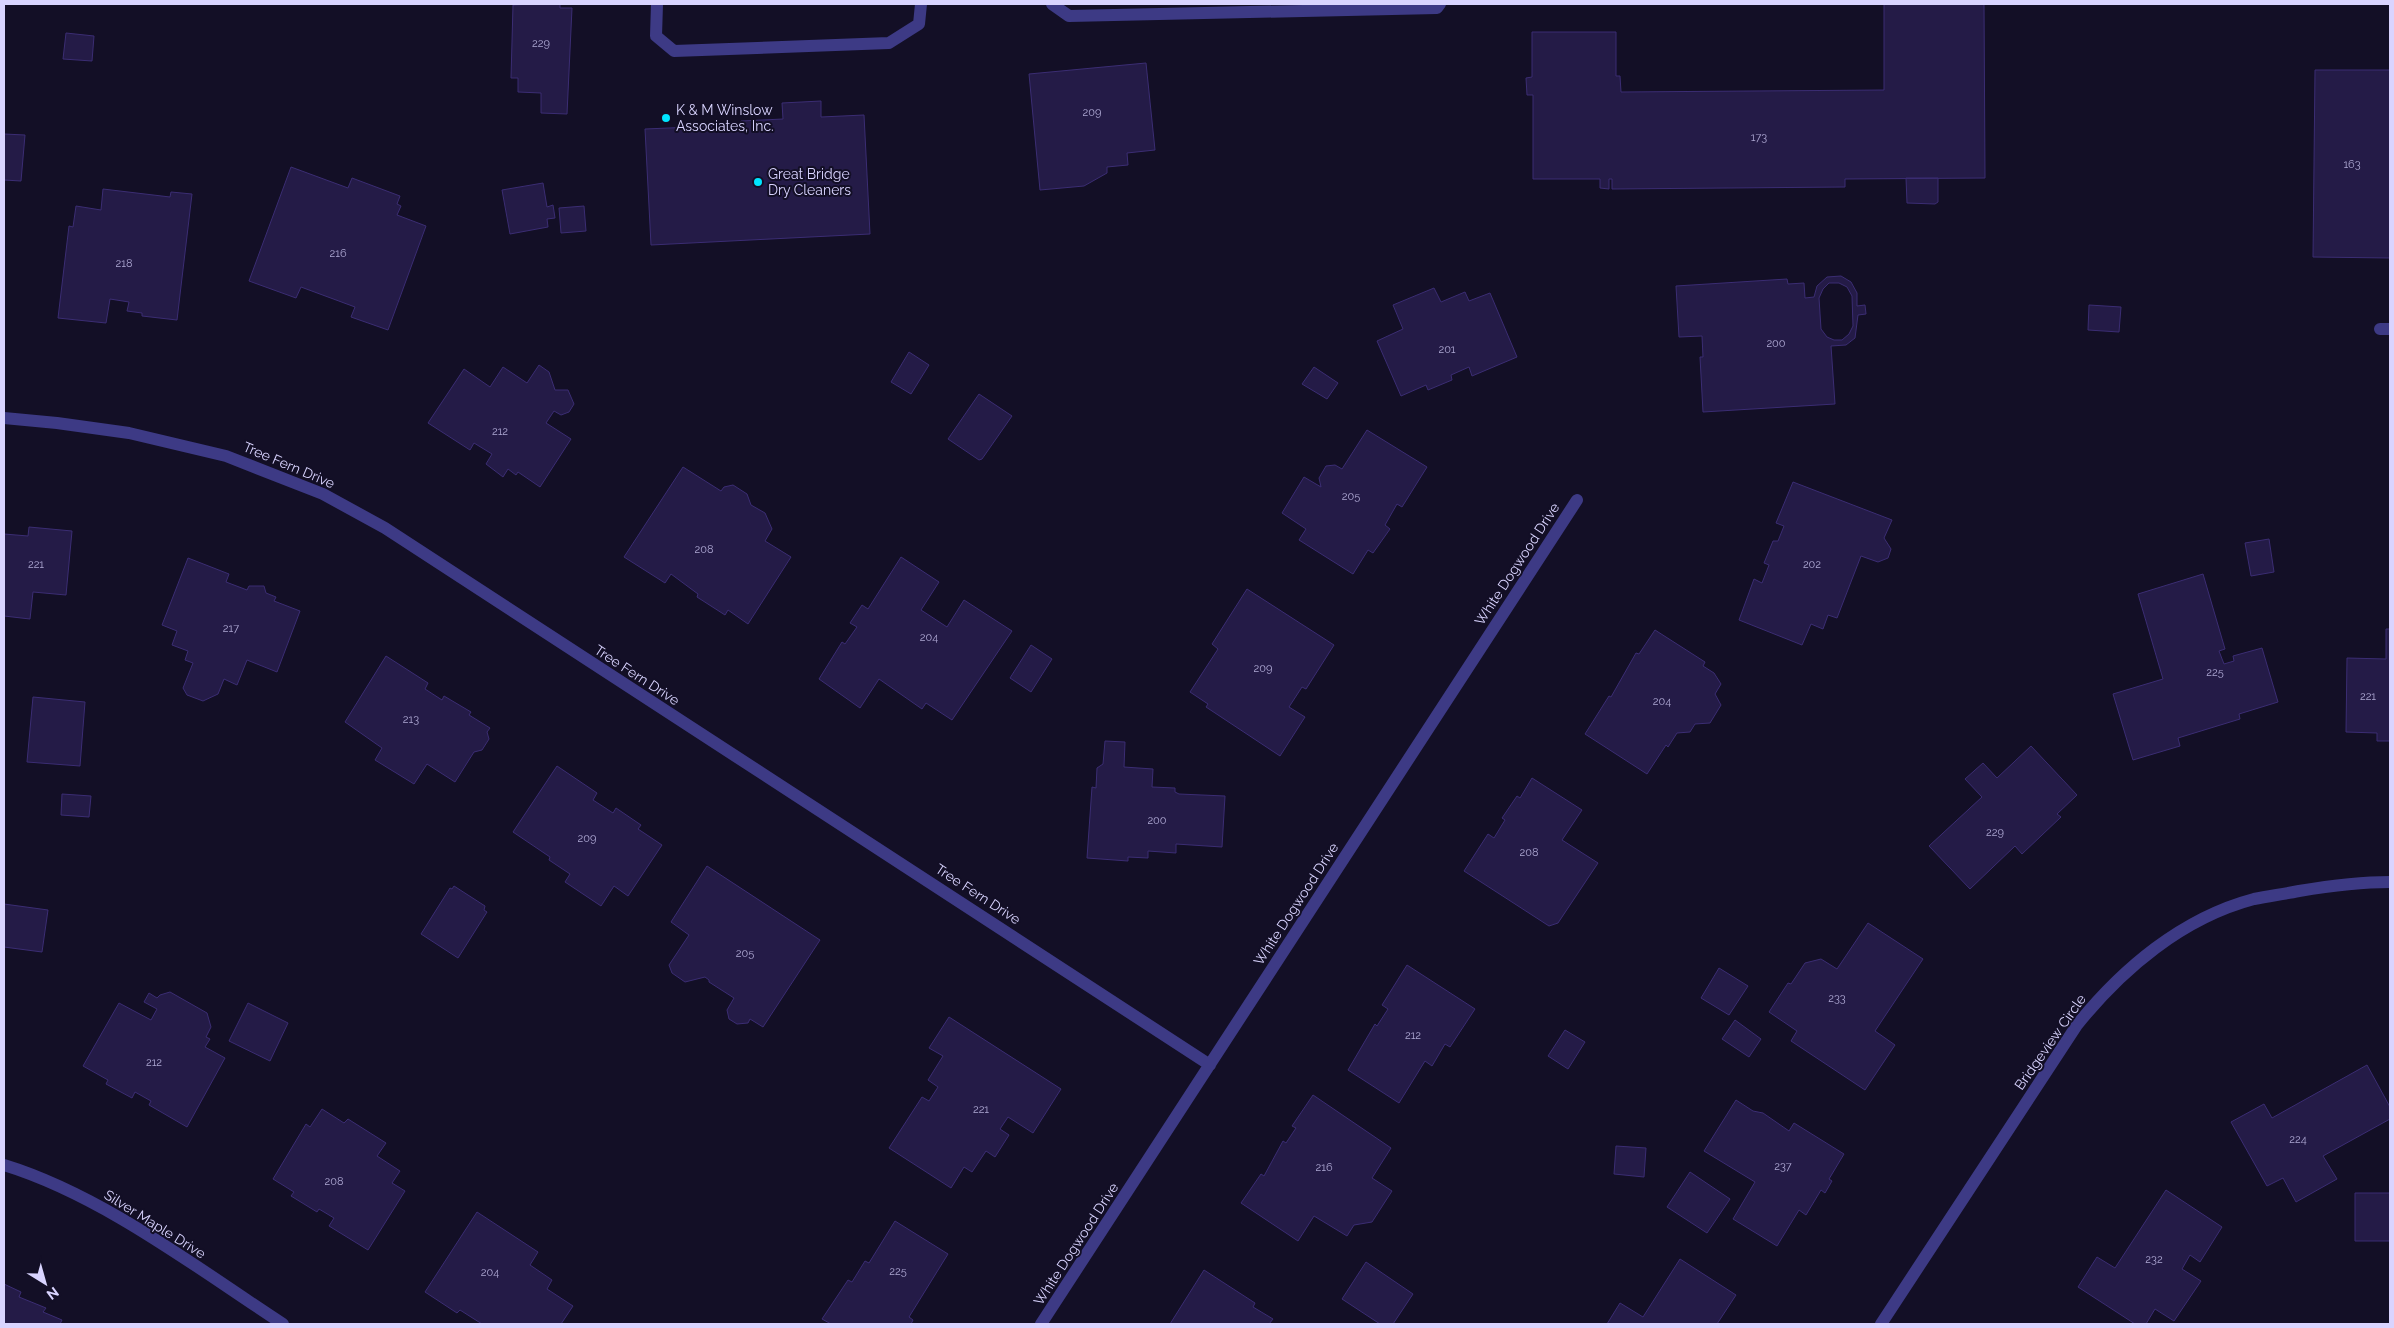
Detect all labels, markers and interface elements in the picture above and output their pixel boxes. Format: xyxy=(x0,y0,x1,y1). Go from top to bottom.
house number: 229 xyxy=(532,37,550,50)
place label: K & M Winslow Associates, Inc. xyxy=(676,102,774,134)
house number: 209 xyxy=(1083,106,1101,119)
marker: K & M Winslow Associates, Inc. xyxy=(660,112,672,124)
house number: 173 xyxy=(1751,131,1767,144)
house number: 163 xyxy=(2343,158,2361,171)
place label: Great Bridge Dry Cleaners xyxy=(768,166,851,198)
marker: Great Bridge Dry Cleaners xyxy=(752,176,764,188)
house number: 216 xyxy=(329,247,347,260)
house number: 218 xyxy=(116,257,132,270)
house number: 200 xyxy=(1766,337,1786,350)
house number: 201 xyxy=(1438,343,1456,356)
house number: 212 xyxy=(492,425,508,438)
street label: Tree Fern Drive xyxy=(241,438,337,492)
house number: 205 xyxy=(1342,490,1360,503)
street label: White Dogwood Drive xyxy=(1471,500,1563,628)
house number: 208 xyxy=(695,543,714,556)
house number: 221 xyxy=(28,558,44,571)
house number: 202 xyxy=(1803,558,1821,571)
house number: 217 xyxy=(223,622,239,635)
house number: 204 xyxy=(920,631,938,644)
street label: Tree Fern Drive xyxy=(592,642,682,708)
house number: 209 xyxy=(1254,662,1272,675)
house number: 225 xyxy=(2206,666,2224,679)
house number: 221 xyxy=(2360,690,2376,703)
house number: 204 xyxy=(1653,695,1671,708)
house number: 213 xyxy=(403,713,419,726)
house number: 200 xyxy=(1147,814,1167,827)
house number: 229 xyxy=(1986,826,2004,839)
house number: 209 xyxy=(578,832,596,845)
street label: White Dogwood Drive xyxy=(1250,840,1342,968)
house number: 208 xyxy=(1520,846,1539,859)
street label: Tree Fern Drive xyxy=(933,861,1023,927)
house number: 205 xyxy=(736,947,754,960)
street label: Bridgeview Circle xyxy=(2011,991,2089,1093)
house number: 233 xyxy=(1828,992,1846,1005)
house number: 212 xyxy=(1405,1029,1421,1042)
house number: 212 xyxy=(146,1056,162,1069)
house number: 221 xyxy=(973,1103,989,1116)
house number: 224 xyxy=(2289,1133,2307,1146)
house number: 237 xyxy=(1774,1160,1792,1173)
house number: 216 xyxy=(1315,1161,1333,1174)
house number: 208 xyxy=(325,1175,344,1188)
street label: White Dogwood Drive xyxy=(1030,1180,1122,1308)
street label: Silver Maple Drive xyxy=(101,1186,209,1262)
house number: 232 xyxy=(2145,1253,2163,1266)
north arrow xyxy=(20,1258,70,1308)
house number: 225 xyxy=(889,1265,907,1278)
house number: 204 xyxy=(481,1266,499,1279)
text: N xyxy=(44,1284,62,1303)

